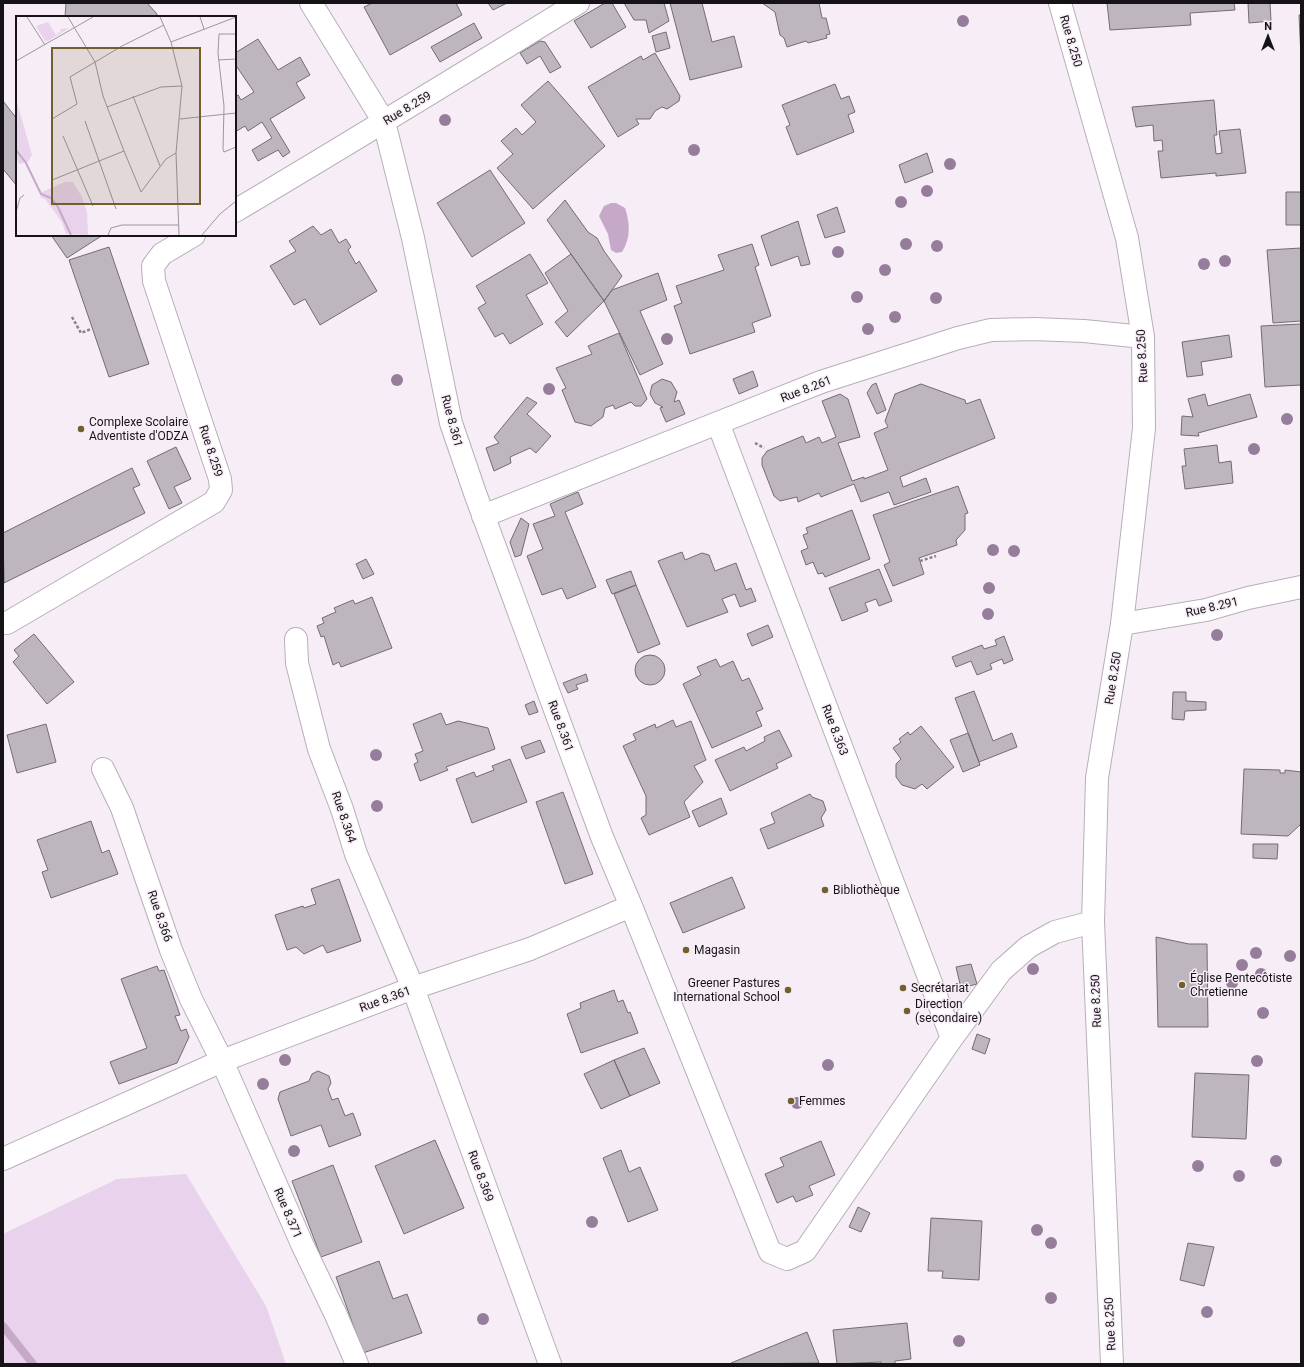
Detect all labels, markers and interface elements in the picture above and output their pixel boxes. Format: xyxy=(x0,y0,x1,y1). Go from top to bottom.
street label: Rue 8.250 xyxy=(1057,13,1085,69)
inset map xyxy=(16,16,236,236)
north arrow xyxy=(1248,16,1288,56)
text: N xyxy=(1264,20,1272,33)
street label: Rue 8.259 xyxy=(380,88,434,128)
street label: Rue 8.250 xyxy=(1134,329,1150,383)
street label: Rue 8.261 xyxy=(779,373,833,405)
street label: Rue 8.361 xyxy=(438,393,466,449)
place label: Complexe Scolaire Adventiste d'ODZA xyxy=(89,415,189,443)
street label: Rue 8.259 xyxy=(196,423,226,479)
marker: Complexe Scolaire Adventiste d'ODZA xyxy=(76,424,86,434)
street label: Rue 8.291 xyxy=(1184,594,1240,620)
street label: Rue 8.250 xyxy=(1102,650,1124,706)
street label: Rue 8.361 xyxy=(545,698,577,754)
street label: Rue 8.363 xyxy=(819,703,851,757)
street label: Rue 8.364 xyxy=(329,789,359,845)
place label: Bibliothèque xyxy=(833,883,900,897)
marker: Bibliothèque xyxy=(820,885,830,895)
street label: Rue 8.366 xyxy=(145,888,175,944)
place label: Magasin xyxy=(694,943,740,957)
marker: Magasin xyxy=(681,945,691,955)
place label: Église Pentecôtiste Chretienne xyxy=(1190,970,1292,999)
street label: Rue 8.250 xyxy=(1088,974,1104,1028)
place label: Greener Pastures International School xyxy=(673,976,780,1004)
marker: Église Pentecôtiste Chretienne xyxy=(1177,980,1187,990)
place label: Secrétariat xyxy=(911,981,969,995)
street label: Rue 8.361 xyxy=(357,983,413,1015)
marker: Secrétariat xyxy=(898,983,908,993)
marker: Greener Pastures International School xyxy=(783,985,793,995)
place label: Direction (secondaire) xyxy=(915,997,982,1025)
marker: Direction (secondaire) xyxy=(902,1006,912,1016)
place label: Femmes xyxy=(799,1094,845,1108)
marker: Femmes xyxy=(786,1096,796,1106)
street label: Rue 8.369 xyxy=(465,1148,497,1204)
street label: Rue 8.371 xyxy=(271,1186,305,1240)
street label: Rue 8.250 xyxy=(1102,1297,1118,1351)

